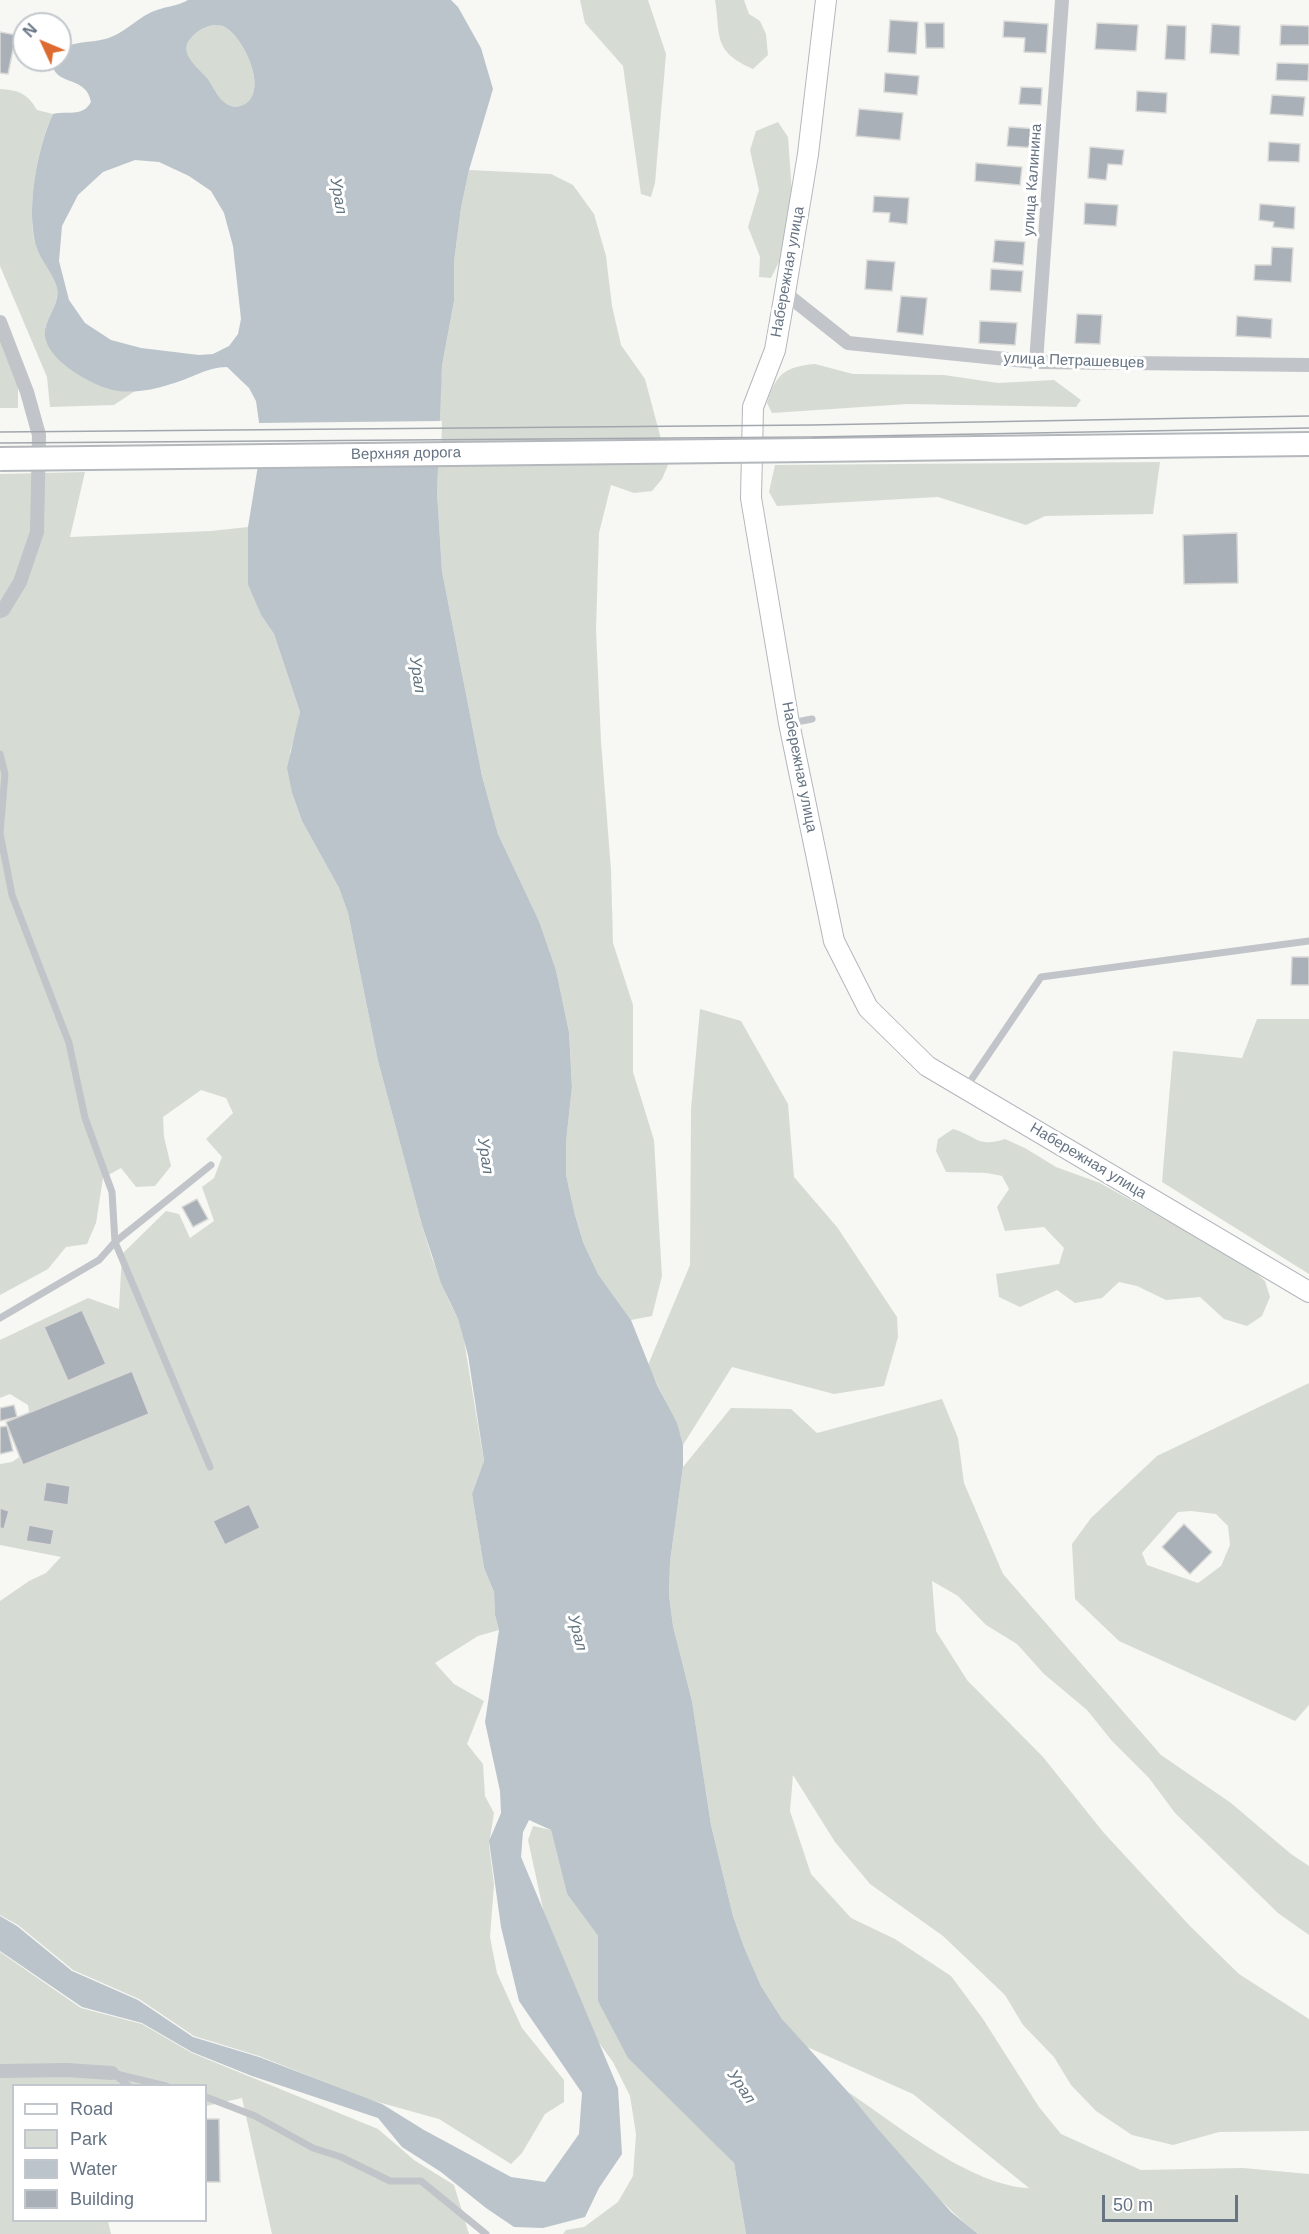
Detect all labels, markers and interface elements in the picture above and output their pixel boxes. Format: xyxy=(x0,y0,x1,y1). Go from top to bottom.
north arrow xyxy=(12,12,72,72)
text: N xyxy=(20,20,40,41)
street label: улица Калинина xyxy=(1020,123,1046,237)
water label: Урал xyxy=(325,176,351,216)
street label: Набережная улица xyxy=(768,205,808,339)
street label: улица Петрашевцев xyxy=(1003,350,1145,372)
street label: Верхняя дорога xyxy=(351,444,461,464)
water label: Урал xyxy=(405,655,429,695)
street label: Набережная улица xyxy=(778,700,820,834)
street label: Набережная улица xyxy=(1027,1119,1149,1203)
water label: Урал xyxy=(473,1136,497,1176)
water label: Урал xyxy=(563,1613,591,1653)
water label: Урал xyxy=(723,2066,759,2108)
legend xyxy=(12,2084,207,2222)
text: Road xyxy=(70,2099,113,2119)
text: Park xyxy=(70,2129,107,2149)
text: Water xyxy=(70,2159,117,2179)
scale bar xyxy=(1105,2183,1242,2221)
text: Building xyxy=(70,2189,134,2209)
text: 50 m xyxy=(1113,2195,1153,2215)

